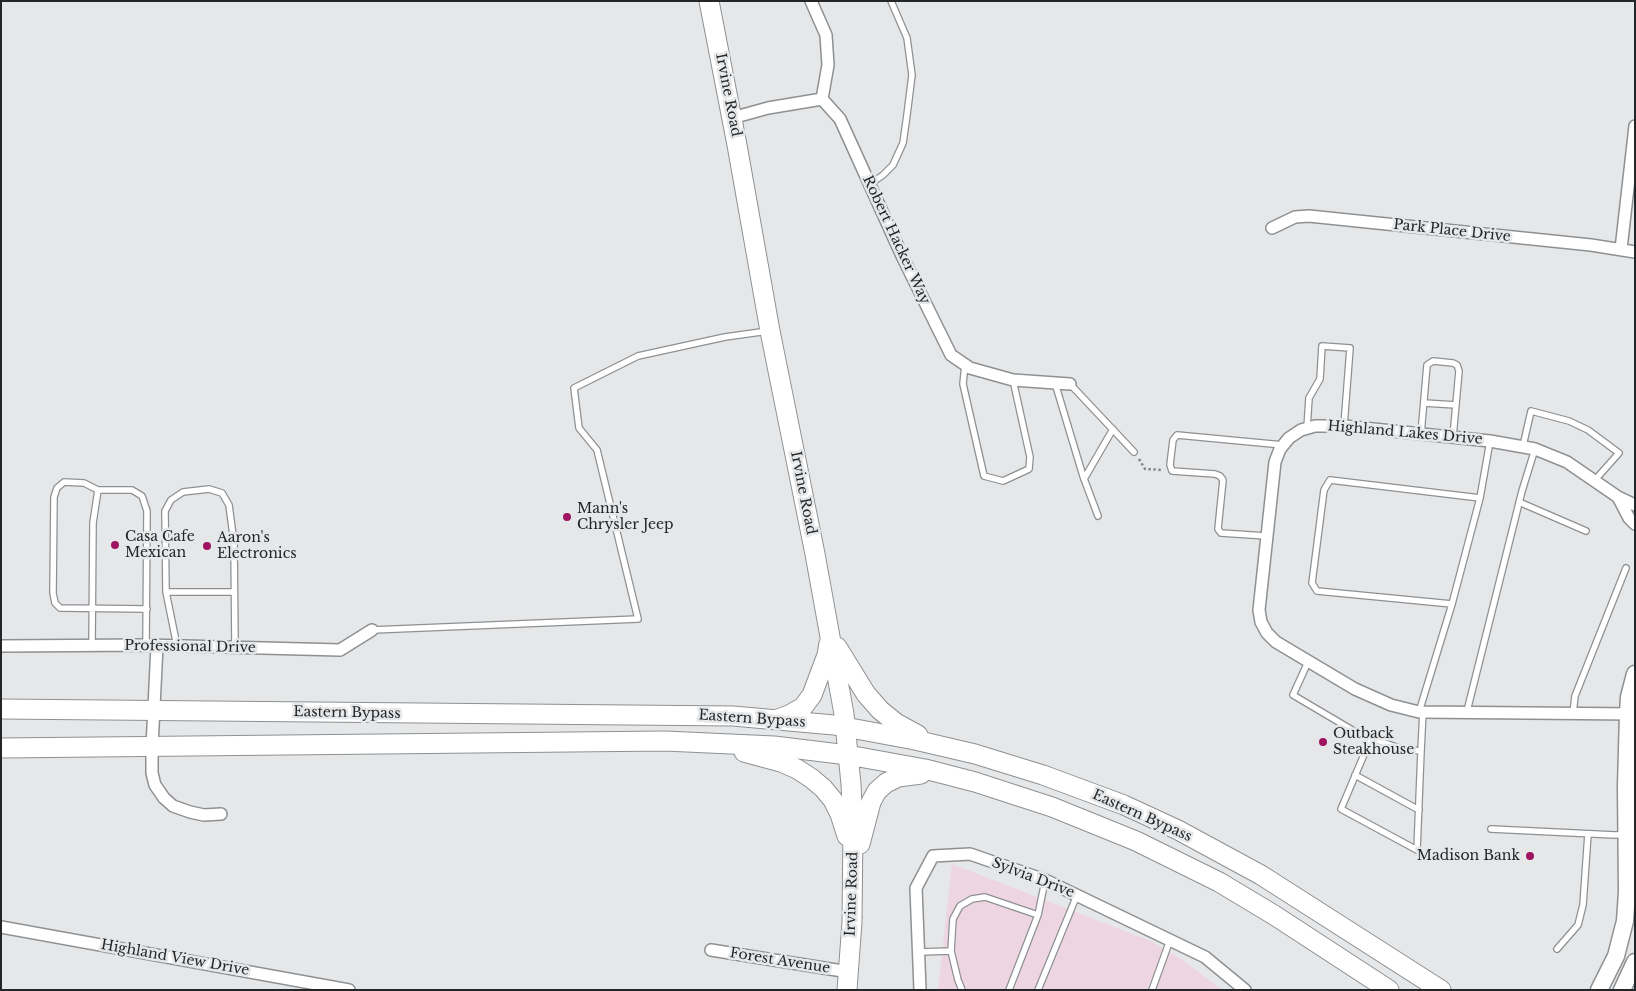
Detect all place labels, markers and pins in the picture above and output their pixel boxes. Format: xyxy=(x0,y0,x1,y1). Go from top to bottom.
place label: Mann's Chrysler Jeep xyxy=(577,501,674,534)
marker: Mann's Chrysler Jeep xyxy=(561,511,573,523)
place label: Casa Cafe Mexican xyxy=(125,529,195,562)
place label: Aaron's Electronics xyxy=(217,530,296,562)
marker: Casa Cafe Mexican xyxy=(109,539,121,551)
marker: Aaron's Electronics xyxy=(201,540,213,552)
place label: Outback Steakhouse xyxy=(1333,726,1414,759)
marker: Outback Steakhouse xyxy=(1317,736,1329,748)
place label: Madison Bank xyxy=(1417,848,1520,864)
marker: Madison Bank xyxy=(1524,850,1536,862)

